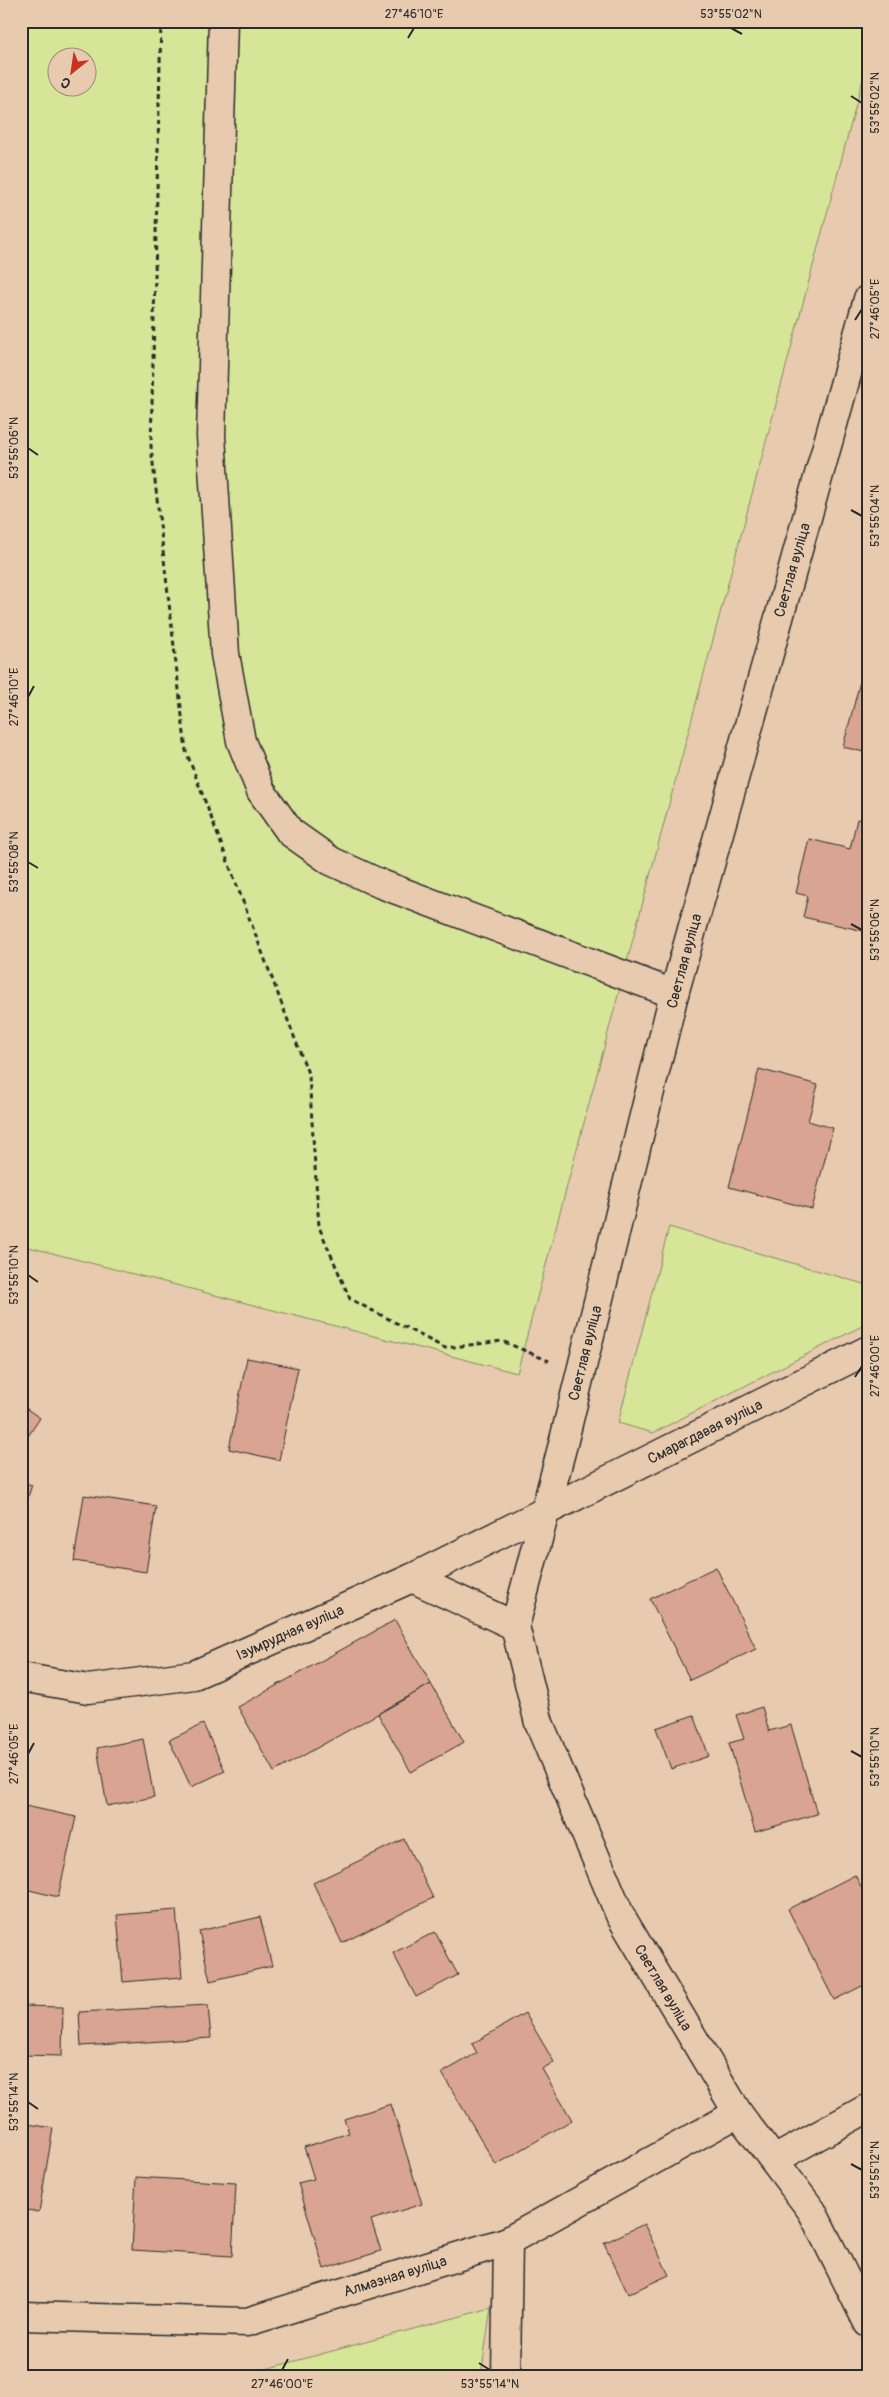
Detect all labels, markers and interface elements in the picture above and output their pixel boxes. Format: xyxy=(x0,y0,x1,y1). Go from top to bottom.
text: 27°46'10"E xyxy=(385,7,443,22)
text: 53°55'02"N xyxy=(700,7,762,22)
north arrow xyxy=(48,48,98,98)
text: 53°55'02"N xyxy=(868,72,883,134)
text: С xyxy=(57,73,74,92)
text: 27°46'05"E xyxy=(868,279,883,339)
text: 53°55'06"N xyxy=(7,417,22,479)
text: 53°55'04"N xyxy=(868,485,883,547)
street label: Светлая вуліца xyxy=(770,521,815,620)
text: 27°46'10"E xyxy=(7,668,22,726)
text: 53°55'08"N xyxy=(7,831,22,893)
text: 53°55'06"N xyxy=(868,899,883,961)
street label: Светлая вуліца xyxy=(663,912,706,1011)
text: 53°55'10"N xyxy=(7,1245,22,1305)
street label: Светлая вуліца xyxy=(564,1304,606,1403)
text: 27°46'00"E xyxy=(868,1335,883,1397)
street label: Смарагдавая вуліца xyxy=(644,1395,766,1469)
street label: Ізумрудная вуліца xyxy=(233,1601,347,1665)
text: 27°46'05"E xyxy=(7,1724,22,1784)
text: 53°55'10"N xyxy=(868,1727,883,1787)
street label: Светлая вуліца xyxy=(630,1941,696,2035)
text: 53°55'14"N xyxy=(7,2073,22,2131)
text: 53°55'12"N xyxy=(868,2141,883,2199)
street label: Алмазная вуліца xyxy=(341,2252,449,2302)
text: 27°46'00"E xyxy=(251,2377,313,2392)
text: 53°55'14"N xyxy=(461,2377,519,2392)

